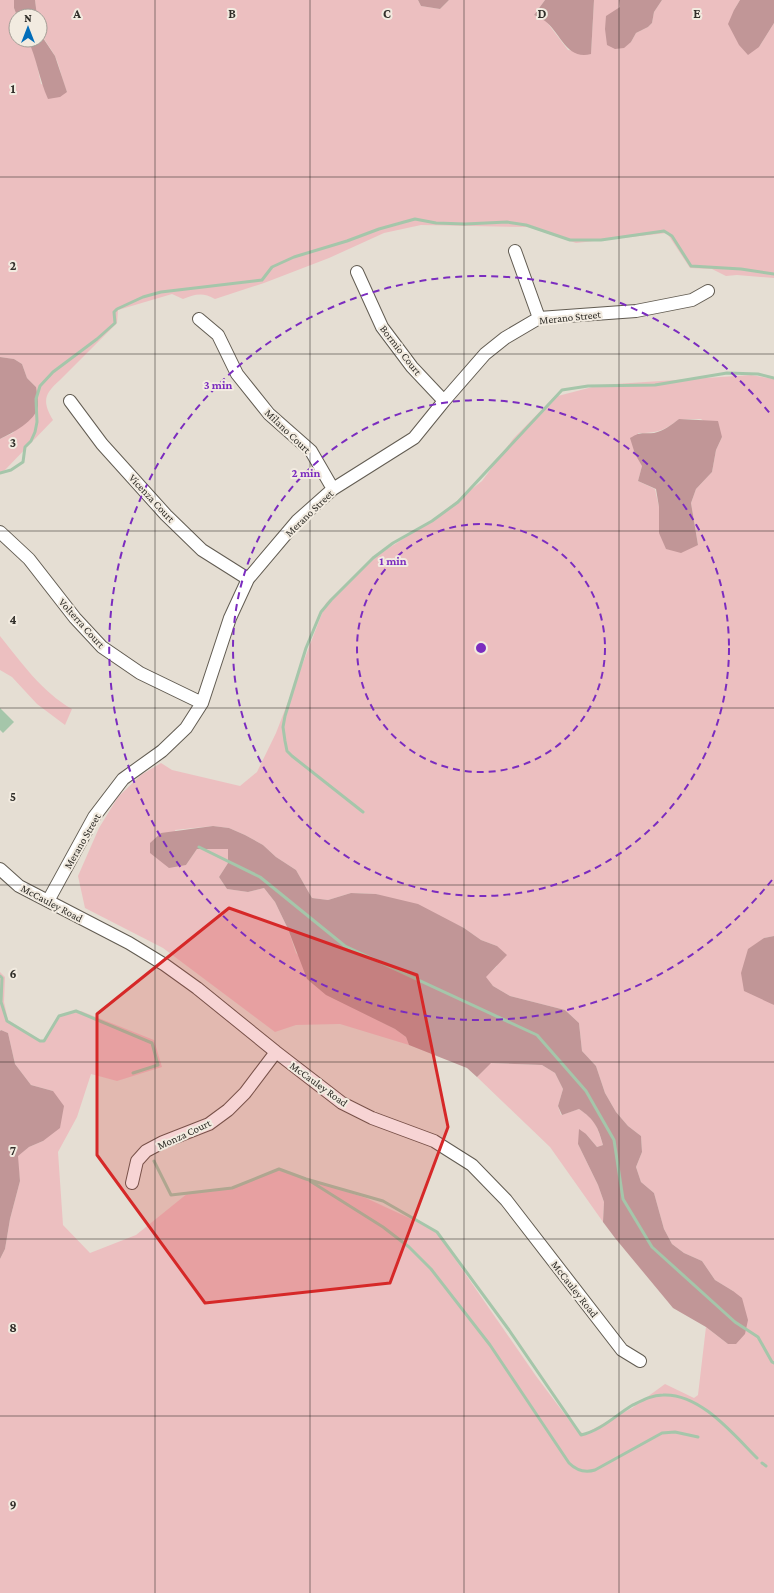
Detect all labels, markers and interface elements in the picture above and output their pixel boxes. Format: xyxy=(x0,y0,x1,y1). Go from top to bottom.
text: A xyxy=(72,6,81,21)
text: B xyxy=(228,6,236,21)
text: C xyxy=(383,6,391,21)
text: D xyxy=(538,6,547,21)
text: E xyxy=(693,6,701,21)
north arrow xyxy=(8,8,48,48)
text: N xyxy=(24,12,32,24)
text: 1 xyxy=(11,81,16,96)
text: 2 xyxy=(10,258,17,273)
street label: Merano Street xyxy=(539,308,602,326)
street label: Bormio Court xyxy=(378,323,424,378)
text: 3 min xyxy=(204,378,232,392)
street label: Milano Court xyxy=(263,406,314,456)
text: 3 xyxy=(10,435,16,450)
text: 2 min xyxy=(292,466,321,480)
street label: Vicenza Court xyxy=(127,471,178,525)
street label: Merano Street xyxy=(283,487,336,539)
text: 1 min xyxy=(379,554,407,568)
street label: Volterra Court xyxy=(57,596,108,651)
text: 4 xyxy=(9,612,17,627)
centre of rings xyxy=(474,641,488,655)
text: 5 xyxy=(10,789,16,804)
street label: Merano Street xyxy=(61,811,103,871)
street label: McCauley Road xyxy=(19,882,85,925)
text: 6 xyxy=(9,966,17,981)
street label: McCauley Road xyxy=(287,1059,350,1110)
street label: Monza Court xyxy=(155,1116,213,1152)
text: 7 xyxy=(10,1143,16,1158)
street label: McCauley Road xyxy=(548,1258,601,1320)
text: 8 xyxy=(9,1320,17,1335)
text: 9 xyxy=(9,1497,17,1512)

